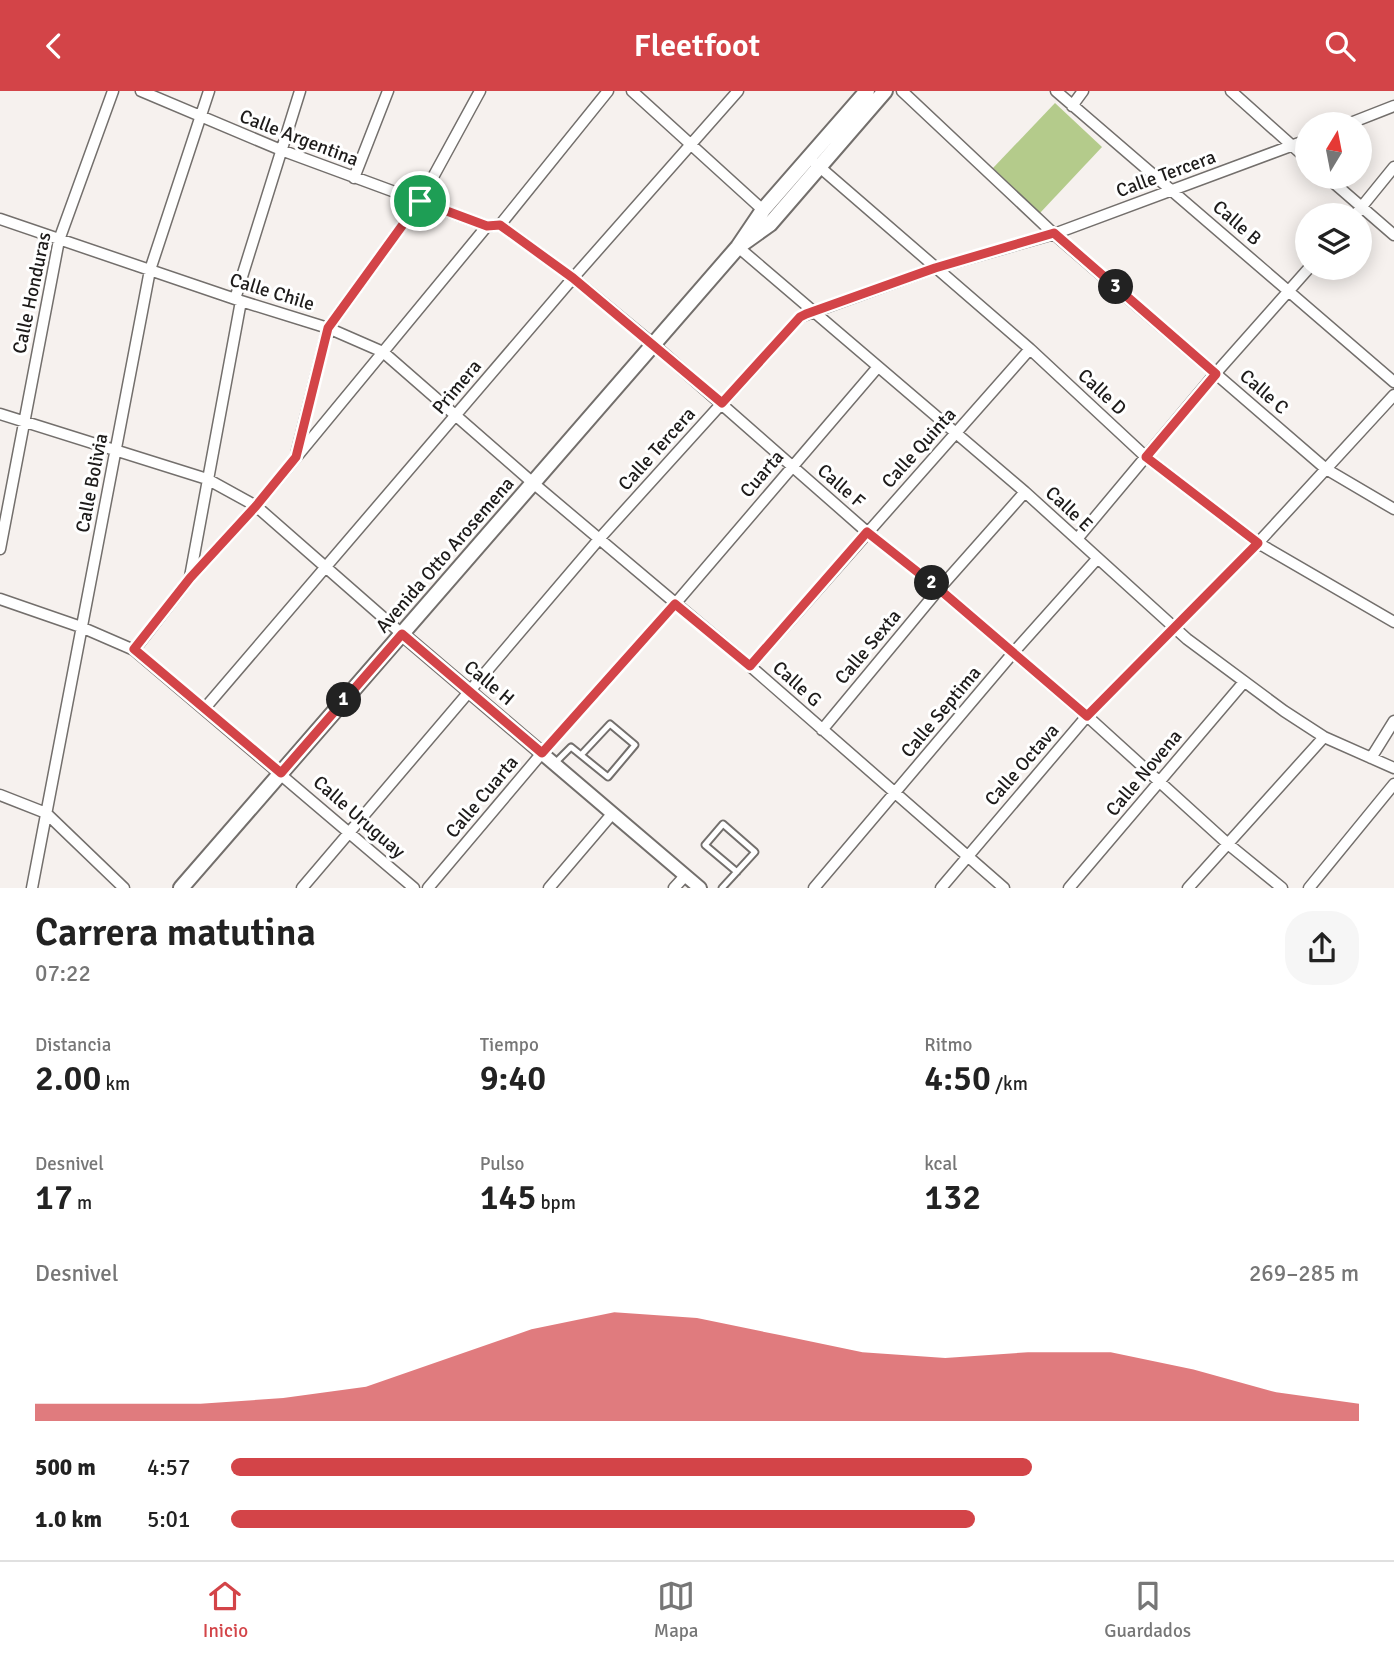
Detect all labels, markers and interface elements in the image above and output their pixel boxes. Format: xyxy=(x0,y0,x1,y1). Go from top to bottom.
text: Fleetfoot xyxy=(634,26,760,65)
icon: back xyxy=(35,27,73,65)
icon: search xyxy=(1321,27,1359,65)
street label: Calle Argentina xyxy=(236,104,362,172)
north arrow xyxy=(1295,112,1372,189)
map controls xyxy=(1295,112,1372,280)
street label: Calle Tercera xyxy=(1113,145,1219,203)
pin xyxy=(390,171,450,231)
icon: arrive xyxy=(401,182,439,220)
street label: Calle B xyxy=(1208,195,1266,251)
button: layers xyxy=(1295,203,1372,280)
street label: Calle Honduras xyxy=(7,230,57,356)
street label: Calle Chile xyxy=(227,268,317,316)
pin: 3 xyxy=(1098,269,1134,305)
text: 3 xyxy=(1110,274,1121,298)
street label: Primera xyxy=(427,355,487,419)
street label: Calle D xyxy=(1073,364,1131,420)
street label: Calle C xyxy=(1235,364,1293,420)
street label: Calle Tercera xyxy=(613,402,701,496)
street label: Calle Quinta xyxy=(877,403,961,493)
street label: Calle Bolivia xyxy=(71,431,113,535)
street label: Cuarta xyxy=(735,445,789,503)
street label: Calle F xyxy=(812,459,870,513)
street label: Avenida Otto Arosemena xyxy=(371,472,519,638)
street label: Calle E xyxy=(1040,481,1098,537)
pin: 2 xyxy=(914,566,950,601)
text: 2 xyxy=(926,570,937,594)
street label: Calle Sexta xyxy=(830,605,906,689)
street label: Calle H xyxy=(459,655,519,711)
street label: Calle G xyxy=(768,656,826,712)
street label: Calle Septima xyxy=(896,661,986,763)
pin: 1 xyxy=(326,683,362,717)
text: 1 xyxy=(338,687,349,711)
street label: Calle Octava xyxy=(980,719,1064,811)
street label: Calle Novena xyxy=(1101,725,1187,821)
street label: Calle Cuarta xyxy=(441,751,523,843)
street label: Calle Uruguay xyxy=(308,770,410,864)
text: Carrera matutina xyxy=(35,909,316,956)
button: share xyxy=(1285,911,1359,985)
text: 07:22 xyxy=(35,959,91,988)
text: Distancia xyxy=(35,1033,111,1057)
text: Tiempo xyxy=(480,1033,539,1057)
text: Ritmo xyxy=(924,1033,972,1057)
text: 2.00 xyxy=(35,1057,101,1100)
text: 9:40 xyxy=(480,1057,546,1100)
text: 4:50 xyxy=(924,1057,991,1100)
text: km xyxy=(101,1072,130,1096)
text: /km xyxy=(991,1072,1028,1096)
text: Desnivel xyxy=(35,1152,104,1176)
text: Pulso xyxy=(480,1152,524,1176)
text: kcal xyxy=(924,1152,958,1176)
text: 17 xyxy=(35,1176,73,1219)
text: 145 xyxy=(480,1176,536,1219)
text: 132 xyxy=(924,1176,981,1219)
text: m xyxy=(73,1191,92,1215)
text: bpm xyxy=(536,1191,576,1215)
text: Desnivel xyxy=(35,1259,118,1288)
text: 269–285 m xyxy=(1249,1259,1359,1288)
text: 500 m xyxy=(35,1453,96,1482)
text: 4:57 xyxy=(147,1453,190,1482)
text: 1.0 km xyxy=(35,1505,102,1534)
text: 5:01 xyxy=(147,1505,190,1534)
tab: Inicio xyxy=(203,1577,248,1643)
tab: Mapa xyxy=(654,1577,699,1643)
tab: Guardados xyxy=(1104,1577,1191,1643)

